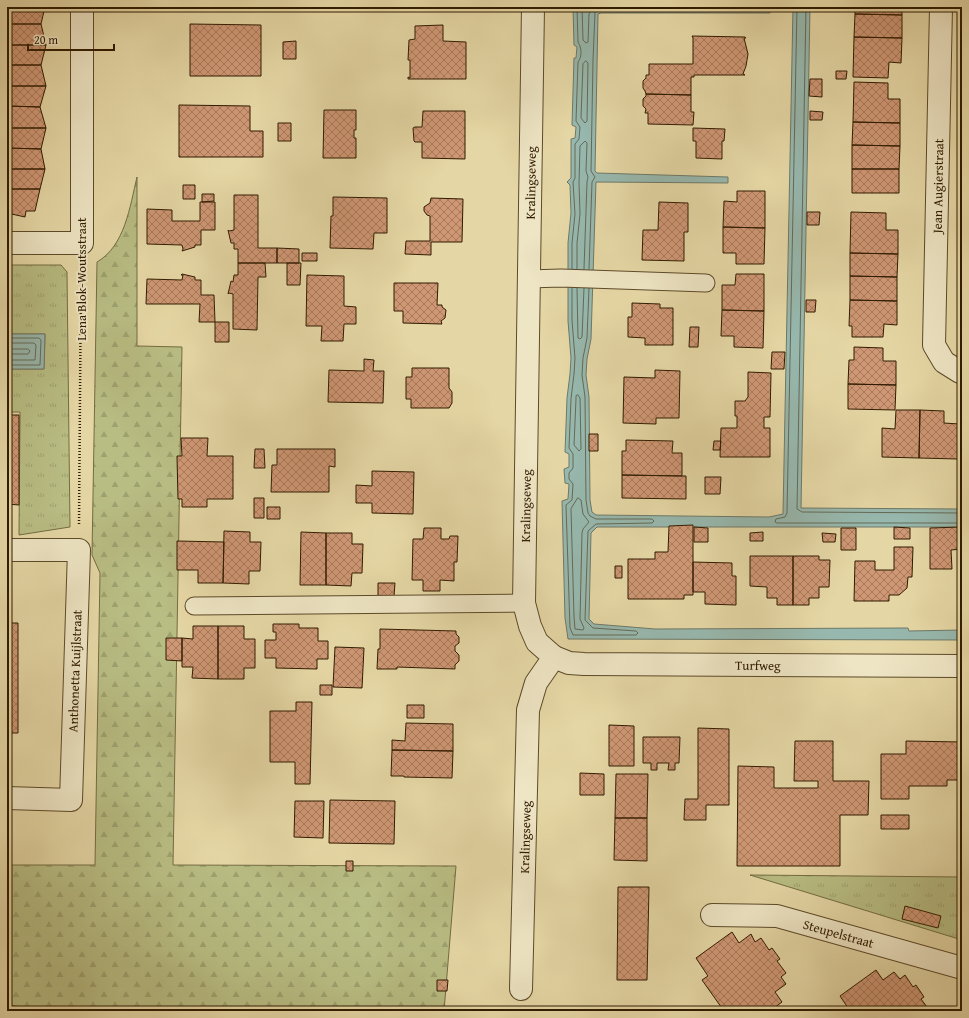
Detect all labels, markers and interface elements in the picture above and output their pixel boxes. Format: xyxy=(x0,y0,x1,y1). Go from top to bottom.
scale bar xyxy=(28,26,114,52)
text: 20 m xyxy=(34,31,58,48)
street label: Jean Augierstraat xyxy=(928,138,948,236)
street label: Kralingseweg xyxy=(520,146,540,219)
street label: Lena Blok-Woutsstraat xyxy=(72,217,91,341)
street label: Kralingseweg xyxy=(515,469,536,542)
street label: Anthonetta Kuijlstraat xyxy=(63,609,87,733)
street label: Turfweg xyxy=(735,655,781,675)
street label: Kralingseweg xyxy=(514,800,535,874)
street label: Steupelstraat xyxy=(801,914,877,952)

